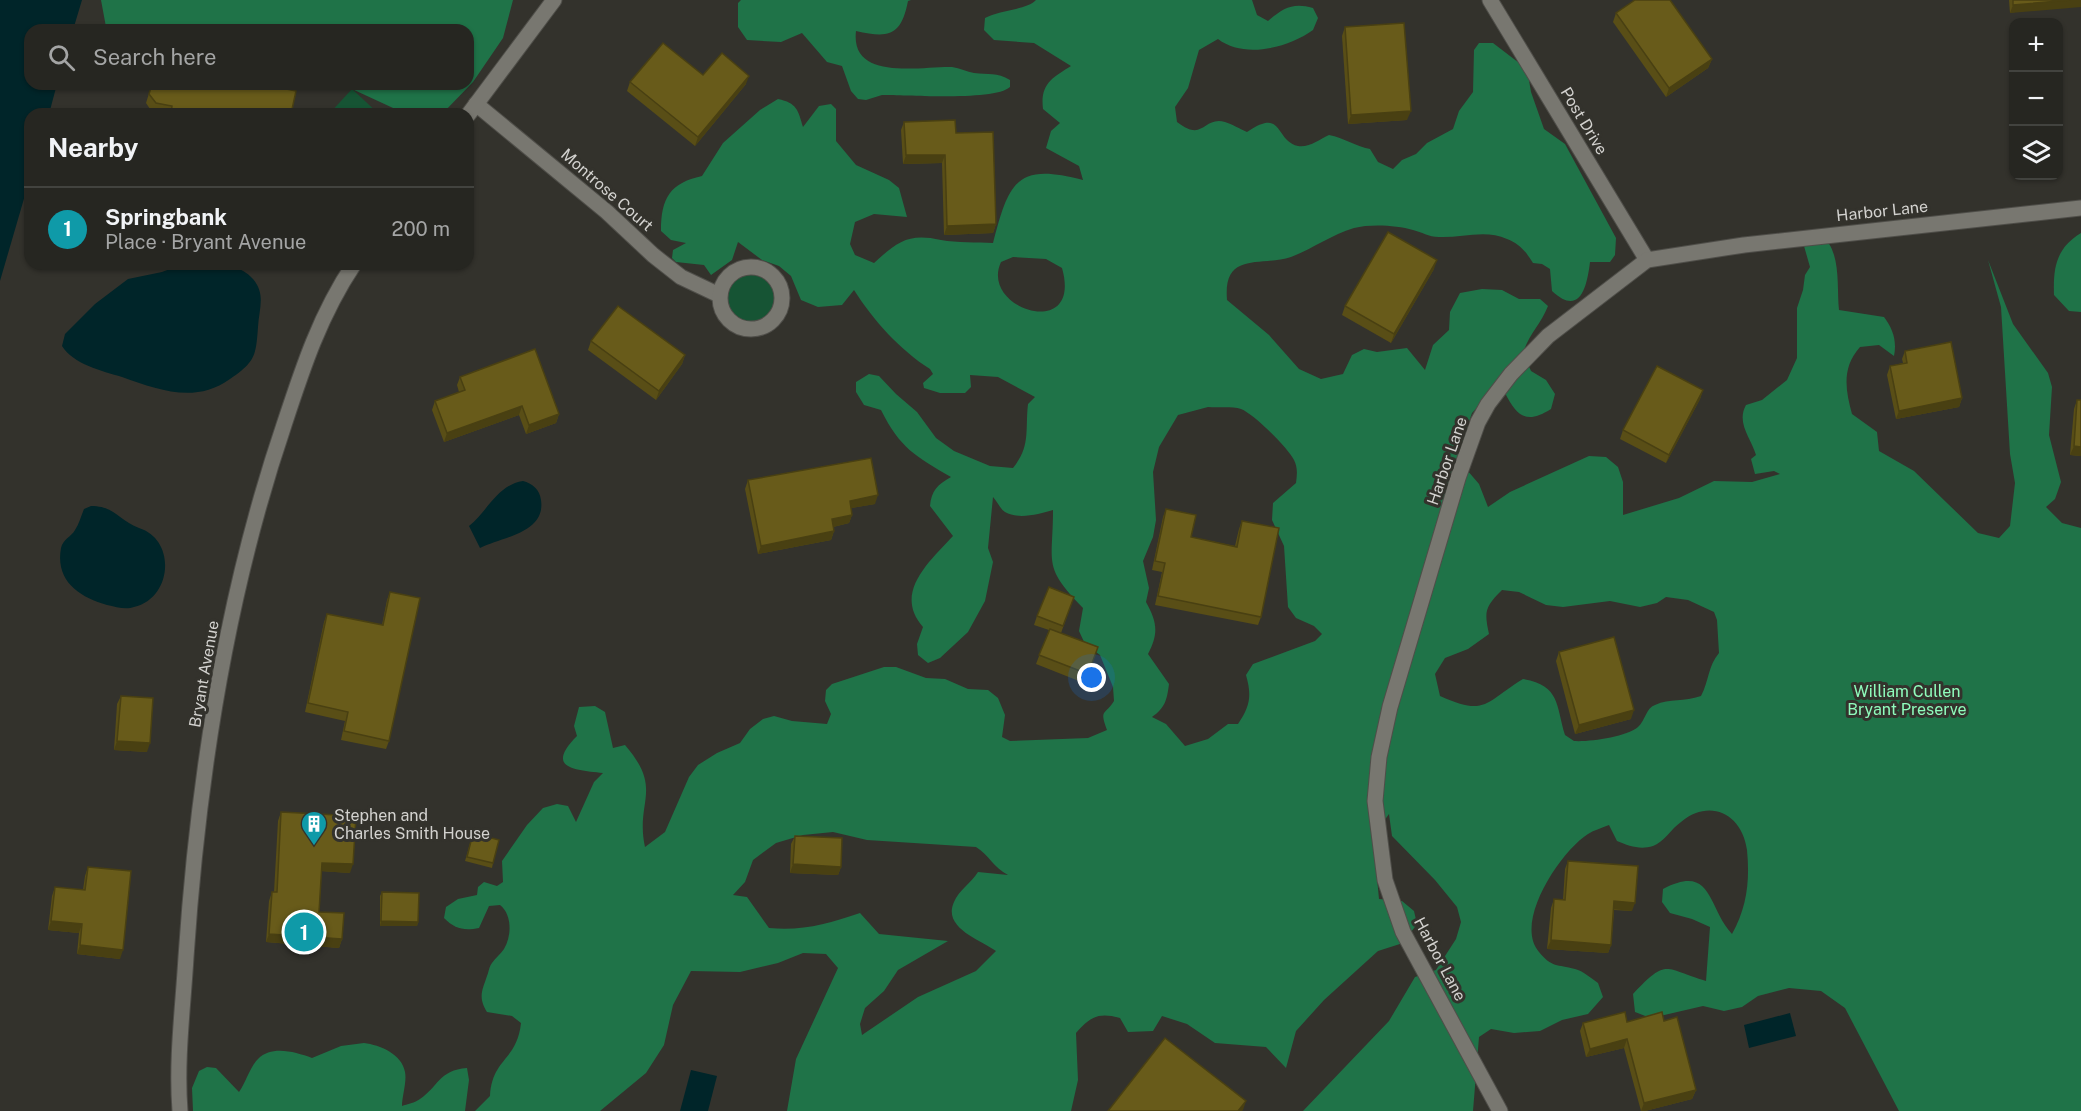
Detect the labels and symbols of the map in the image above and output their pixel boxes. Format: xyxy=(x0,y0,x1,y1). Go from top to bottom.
street label: Post Drive xyxy=(1556,84,1612,158)
street label: Montrose Court xyxy=(557,145,657,235)
street label: Harbor Lane xyxy=(1835,197,1929,225)
street label: Harbor Lane xyxy=(1423,414,1471,508)
street label: Bryant Avenue xyxy=(185,619,223,729)
your location xyxy=(1077,663,1106,692)
park label: William Cullen Bryant Preserve xyxy=(1847,682,1967,719)
place label: Stephen and Charles Smith House xyxy=(334,806,490,843)
building icon: Stephen and Charles Smith House xyxy=(299,809,329,847)
pin: 1 xyxy=(284,910,324,954)
street label: Harbor Lane xyxy=(1410,914,1470,1004)

